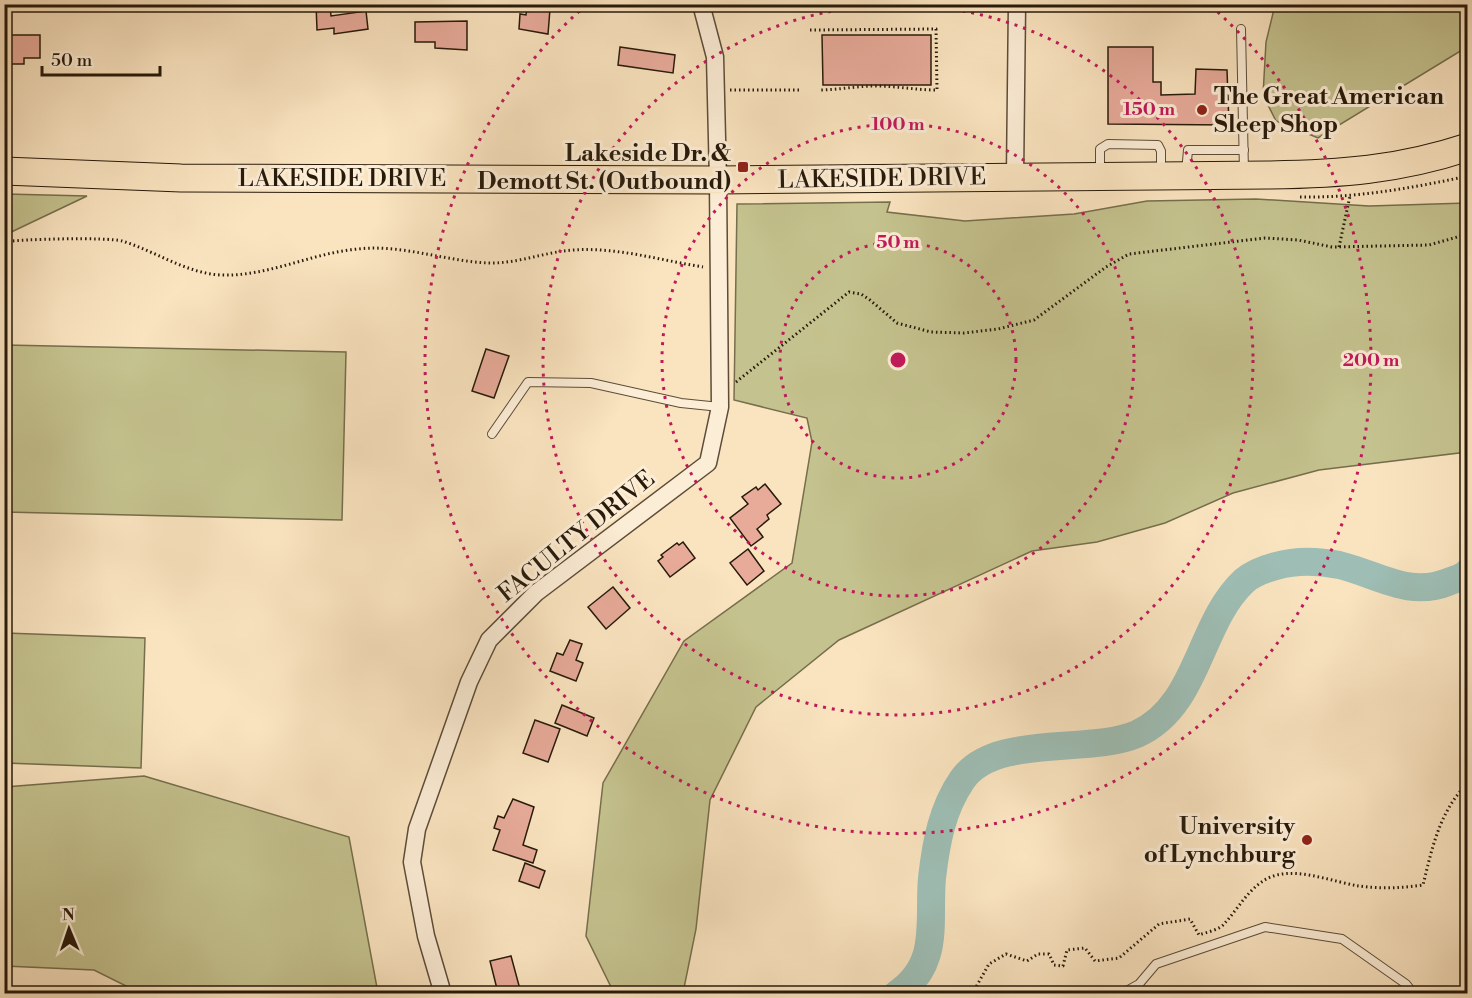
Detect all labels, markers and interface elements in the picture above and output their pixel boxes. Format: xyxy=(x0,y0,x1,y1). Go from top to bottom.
scale bar xyxy=(42,39,160,77)
text: 50 m xyxy=(51,49,93,72)
place label: The Great American Sleep Shop xyxy=(1214,82,1444,140)
text: 150 m xyxy=(1123,98,1176,121)
marker: The Great American Sleep Shop xyxy=(1195,103,1209,117)
text: 100 m xyxy=(871,113,925,136)
place label: Lakeside Dr. & Demott St. (Outbound) xyxy=(477,139,731,197)
marker: Lakeside Dr. & Demott St. (Outbound) xyxy=(736,160,750,174)
street label: LAKESIDE DRIVE xyxy=(777,162,987,196)
street label: LAKESIDE DRIVE xyxy=(238,164,446,194)
text: 50 m xyxy=(876,231,920,254)
text: 200 m xyxy=(1343,349,1400,372)
centre of rings xyxy=(888,350,908,370)
street label: FACULTY DRIVE xyxy=(492,464,661,609)
place label: University of Lynchburg xyxy=(1144,812,1296,870)
marker: University of Lynchburg xyxy=(1300,833,1314,847)
north arrow xyxy=(39,899,99,959)
text: N xyxy=(62,905,76,925)

